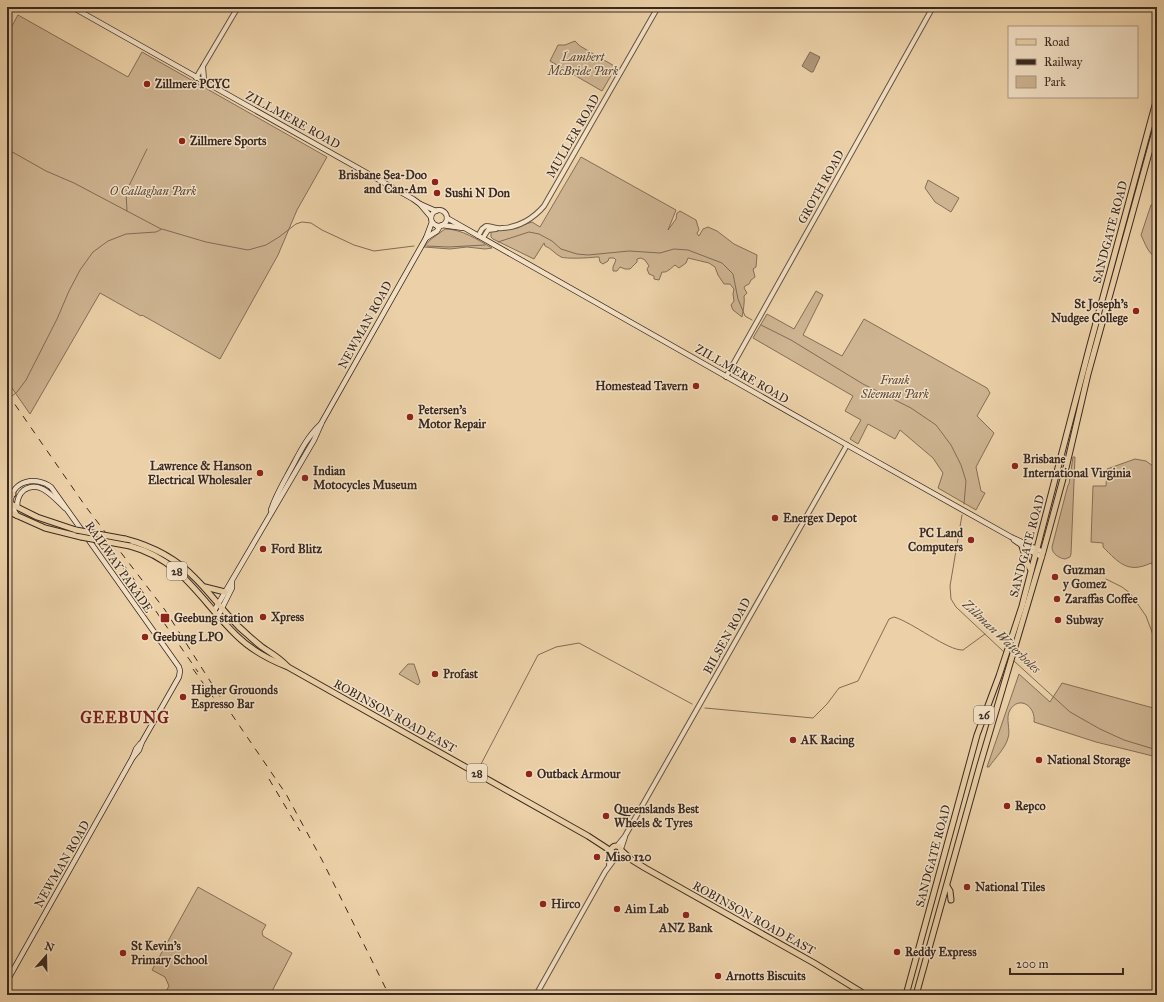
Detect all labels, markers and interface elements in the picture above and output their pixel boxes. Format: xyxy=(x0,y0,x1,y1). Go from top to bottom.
legend xyxy=(1008,26,1138,98)
text: Road xyxy=(1044,35,1070,49)
park label: Lambert McBride Park xyxy=(547,50,619,78)
text: Railway xyxy=(1044,55,1083,69)
text: Park xyxy=(1044,75,1066,89)
place label: Zillmere PCYC xyxy=(155,77,230,91)
marker: Zillmere PCYC xyxy=(142,79,152,89)
street label: ZILLMERE ROAD xyxy=(243,88,343,152)
street label: MULLER ROAD xyxy=(543,92,603,180)
place label: Zillmere Sports xyxy=(190,134,267,149)
marker: Zillmere Sports xyxy=(177,136,187,146)
street label: GROTH ROAD xyxy=(795,148,847,226)
place label: Brisbane Sea-Doo and Can-Am xyxy=(338,168,428,196)
marker: Brisbane Sea-Doo and Can-Am xyxy=(430,177,440,187)
street label: SANDGATE ROAD xyxy=(1090,179,1130,285)
park label: O Callaghan Park xyxy=(110,184,197,198)
place label: Sushi N Don xyxy=(445,186,511,200)
marker: Sushi N Don xyxy=(432,188,442,198)
street label: NEWMAN ROAD xyxy=(335,279,395,371)
place label: St Joseph's Nudgee College xyxy=(1051,297,1129,326)
marker: St Joseph's Nudgee College xyxy=(1131,306,1141,316)
street label: ZILLMERE ROAD xyxy=(693,342,791,406)
park label: Frank Sleeman Park xyxy=(860,373,930,401)
place label: Homestead Tavern xyxy=(595,379,689,393)
marker: Homestead Tavern xyxy=(691,381,701,391)
place label: Petersen's Motor Repair xyxy=(418,403,487,432)
marker: Petersen's Motor Repair xyxy=(405,412,415,422)
place label: Brisbane International Virginia xyxy=(1023,452,1132,481)
place label: Lawrence & Hanson Electrical Wholesaler xyxy=(148,459,253,487)
marker: Brisbane International Virginia xyxy=(1010,461,1020,471)
place label: Indian Motocycles Museum xyxy=(313,464,418,493)
marker: Lawrence & Hanson Electrical Wholesaler xyxy=(255,468,265,478)
marker: Indian Motocycles Museum xyxy=(300,473,310,483)
street label: SANDGATE ROAD xyxy=(1007,493,1047,599)
place label: Energex Depot xyxy=(783,511,858,526)
marker: Energex Depot xyxy=(770,513,780,523)
street label: RAILWAY PARADE xyxy=(82,519,156,616)
place label: PC Land Computers xyxy=(908,526,964,555)
marker: PC Land Computers xyxy=(966,535,976,545)
place label: Ford Blitz xyxy=(271,542,322,556)
marker: Ford Blitz xyxy=(258,544,268,554)
road number: 28 xyxy=(167,562,187,580)
place label: Guzman y Gomez xyxy=(1062,563,1107,592)
marker: Guzman y Gomez xyxy=(1050,572,1060,582)
place label: Zaraffas Coffee xyxy=(1065,592,1138,606)
marker: Zaraffas Coffee xyxy=(1052,594,1062,604)
street label: BILSEN ROAD xyxy=(700,595,754,677)
water label: Zillman Waterholes xyxy=(958,596,1044,677)
place label: Xpress xyxy=(270,610,305,625)
place label: Geebung station xyxy=(174,611,254,626)
marker: Geebung station xyxy=(159,612,171,624)
marker: Xpress xyxy=(258,612,268,622)
place label: Subway xyxy=(1066,613,1105,628)
marker: Subway xyxy=(1053,615,1063,625)
place label: Geebung LPO xyxy=(153,630,224,645)
marker: Geebung LPO xyxy=(140,632,150,642)
place label: Profast xyxy=(443,667,479,681)
marker: Profast xyxy=(430,669,440,679)
street label: ROBINSON ROAD EAST xyxy=(331,676,459,756)
place label: Higher Grouonds Espresso Bar xyxy=(191,683,278,712)
marker: Higher Grouonds Espresso Bar xyxy=(178,692,188,702)
road number: 26 xyxy=(974,706,994,724)
district label: GEEBUNG xyxy=(80,708,170,727)
place label: AK Racing xyxy=(800,733,855,748)
marker: AK Racing xyxy=(788,735,798,745)
place label: National Storage xyxy=(1047,753,1130,768)
marker: National Storage xyxy=(1034,755,1044,765)
road number: 28 xyxy=(467,764,487,782)
place label: Outback Armour xyxy=(537,767,621,781)
marker: Outback Armour xyxy=(524,769,534,779)
place label: Repco xyxy=(1015,799,1046,814)
marker: Repco xyxy=(1002,801,1012,811)
place label: Queenslands Best Wheels & Tyres xyxy=(614,802,700,831)
street label: SANDGATE ROAD xyxy=(913,803,953,909)
marker: Queenslands Best Wheels & Tyres xyxy=(601,811,611,821)
street label: NEWMAN ROAD xyxy=(31,818,93,910)
place label: Miso 120 xyxy=(605,850,651,864)
marker: Miso 120 xyxy=(592,852,602,862)
street label: ROBINSON ROAD EAST xyxy=(690,878,818,958)
place label: National Tiles xyxy=(975,880,1046,894)
marker: National Tiles xyxy=(962,882,972,892)
place label: Hirco xyxy=(551,897,580,911)
marker: Hirco xyxy=(538,899,548,909)
place label: Aim Lab xyxy=(624,902,669,916)
marker: Aim Lab xyxy=(612,904,622,914)
marker: ANZ Bank xyxy=(681,910,691,920)
place label: ANZ Bank xyxy=(658,921,713,935)
north arrow xyxy=(26,936,66,976)
text: N xyxy=(43,939,56,955)
place label: St Kevin's Primary School xyxy=(131,939,208,968)
place label: Reddy Express xyxy=(905,945,977,960)
marker: Reddy Express xyxy=(892,947,902,957)
marker: St Kevin's Primary School xyxy=(118,948,128,958)
scale bar xyxy=(1010,950,1123,976)
text: 200 m xyxy=(1016,957,1049,971)
place label: Arnotts Biscuits xyxy=(725,969,806,983)
marker: Arnotts Biscuits xyxy=(713,971,723,981)

